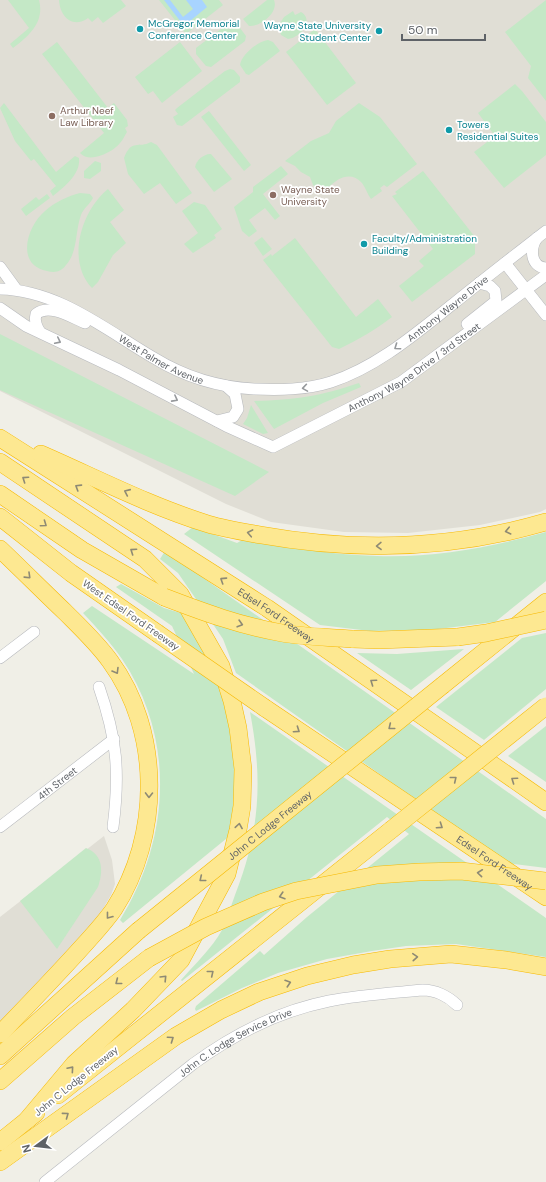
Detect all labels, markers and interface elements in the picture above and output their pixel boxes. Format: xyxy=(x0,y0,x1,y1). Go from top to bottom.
scale bar xyxy=(402,16,485,42)
place label: McGregor Memorial Conference Center xyxy=(148,17,239,42)
place label: Wayne State University Student Center xyxy=(264,19,371,44)
text: 50 m xyxy=(408,22,437,38)
marker: McGregor Memorial Conference Center xyxy=(135,24,145,34)
marker: Wayne State University Student Center xyxy=(374,26,384,36)
place label: Arthur Neef Law Library xyxy=(60,104,114,129)
marker: Arthur Neef Law Library xyxy=(47,111,57,121)
place label: Towers Residential Suites xyxy=(457,118,539,143)
marker: Towers Residential Suites xyxy=(444,125,454,135)
place label: Wayne State University xyxy=(281,183,340,208)
marker: Wayne State University xyxy=(268,190,278,200)
place label: Faculty/Administration Building xyxy=(372,232,477,257)
marker: Faculty/Administration Building xyxy=(359,239,369,249)
street label: Anthony Wayne Drive xyxy=(404,272,491,344)
street label: Anthony Wayne Drive / 3rd Street xyxy=(345,319,483,415)
street label: West Palmer Avenue xyxy=(116,331,206,387)
one-way arrow xyxy=(54,336,62,344)
one-way arrow xyxy=(394,343,401,350)
one-way arrow xyxy=(302,383,308,392)
one-way arrow xyxy=(170,394,178,402)
one-way arrow xyxy=(22,476,29,484)
one-way arrow xyxy=(75,484,82,492)
one-way arrow xyxy=(124,489,131,497)
one-way arrow xyxy=(39,519,46,526)
one-way arrow xyxy=(505,527,511,535)
one-way arrow xyxy=(247,529,253,537)
one-way arrow xyxy=(376,542,382,550)
one-way arrow xyxy=(130,548,137,556)
one-way arrow xyxy=(23,571,31,579)
street label: West Edsel Ford Freeway xyxy=(80,577,182,654)
one-way arrow xyxy=(220,578,227,585)
street label: Edsel Ford Freeway xyxy=(235,585,317,646)
one-way arrow xyxy=(237,619,244,628)
one-way arrow xyxy=(112,667,119,674)
one-way arrow xyxy=(370,680,377,687)
one-way arrow xyxy=(388,723,395,730)
one-way arrow xyxy=(293,725,300,733)
street label: 4th Street xyxy=(35,764,80,802)
one-way arrow xyxy=(449,777,456,784)
one-way arrow xyxy=(511,777,518,784)
street label: John C Lodge Freeway xyxy=(225,787,315,863)
one-way arrow xyxy=(144,792,153,798)
one-way arrow xyxy=(436,821,443,829)
one-way arrow xyxy=(234,823,243,829)
street label: Edsel Ford Freeway xyxy=(454,832,536,893)
one-way arrow xyxy=(477,869,483,878)
one-way arrow xyxy=(200,874,207,881)
one-way arrow xyxy=(279,891,286,900)
one-way arrow xyxy=(106,912,113,919)
one-way arrow xyxy=(412,952,418,961)
one-way arrow xyxy=(206,971,213,978)
one-way arrow xyxy=(159,975,167,983)
one-way arrow xyxy=(115,978,122,985)
one-way arrow xyxy=(284,979,291,987)
street label: John C. Lodge Service Drive xyxy=(176,1005,294,1079)
one-way arrow xyxy=(167,1036,174,1044)
street label: John C Lodge Freeway xyxy=(31,1043,121,1119)
one-way arrow xyxy=(66,1066,73,1073)
one-way arrow xyxy=(61,1113,68,1120)
north arrow xyxy=(16,1126,56,1166)
text: N xyxy=(19,1143,34,1154)

